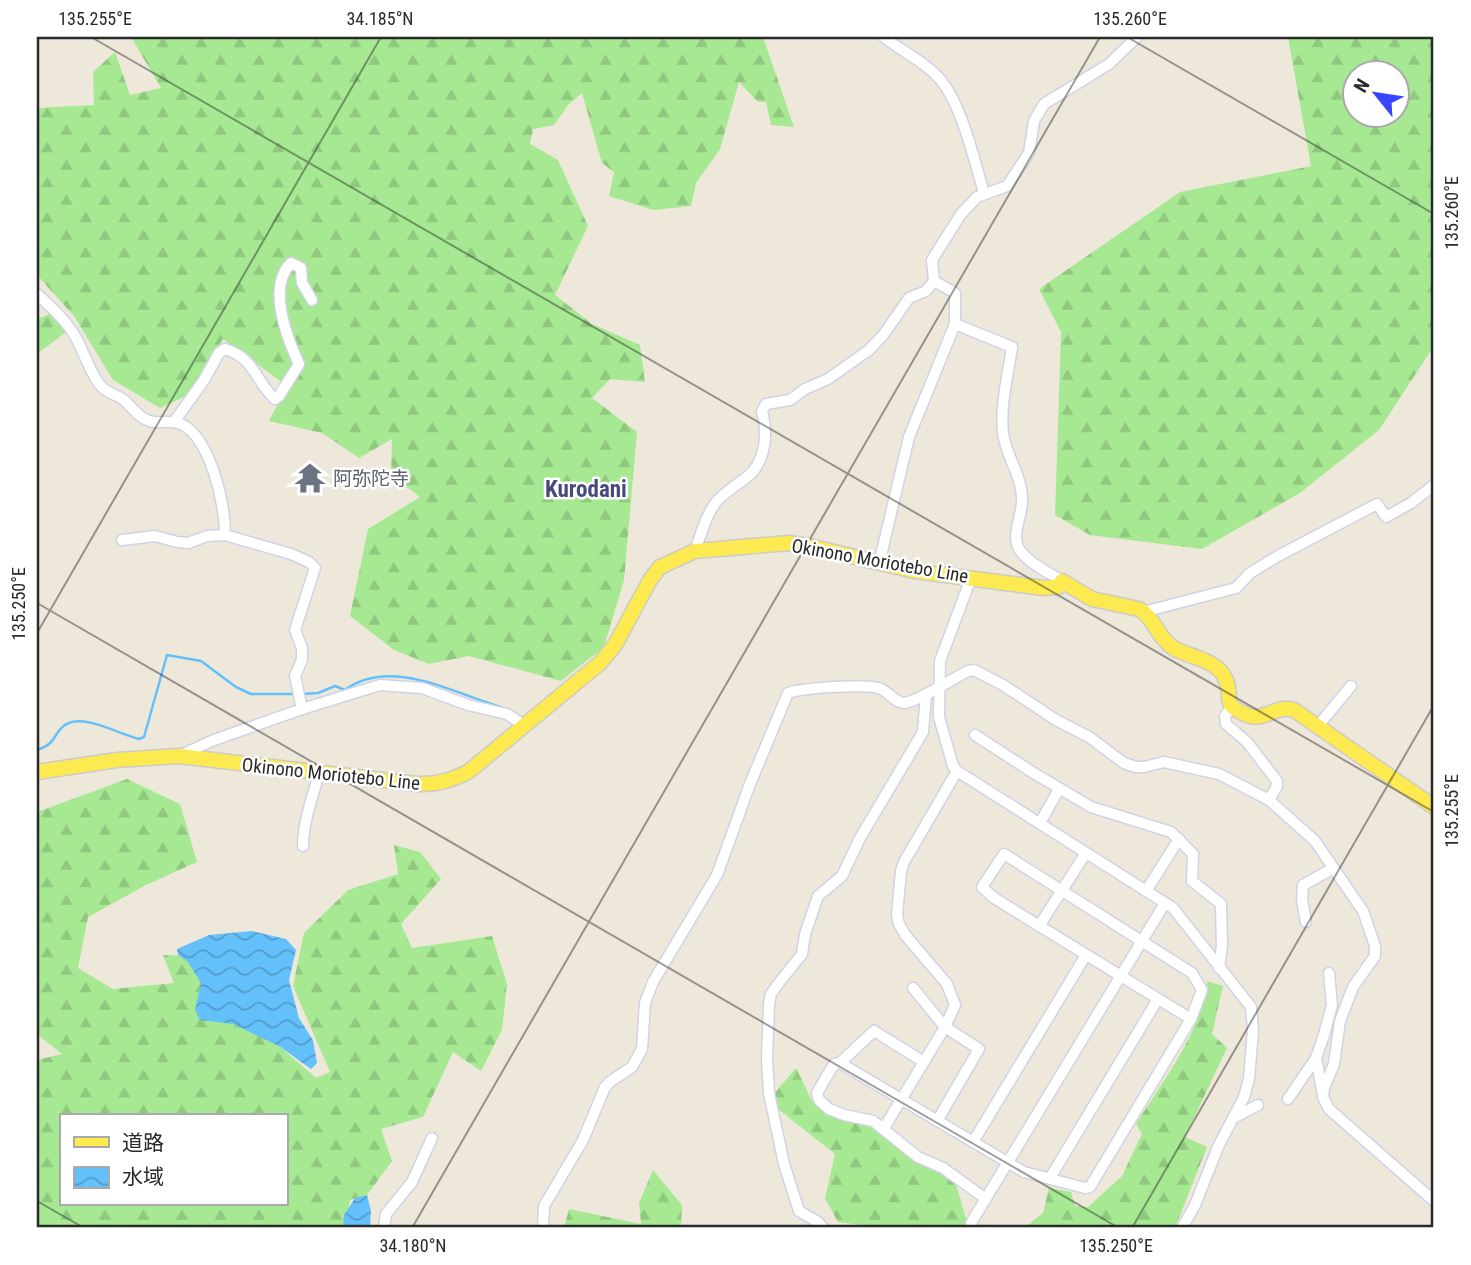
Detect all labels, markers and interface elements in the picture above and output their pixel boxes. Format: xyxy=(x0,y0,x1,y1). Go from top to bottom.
text: 135.255°E xyxy=(58,8,132,29)
text: 34.185°N xyxy=(346,8,414,29)
text: 135.260°E xyxy=(1093,8,1167,29)
north arrow xyxy=(1342,60,1412,130)
text: N xyxy=(1349,75,1375,97)
text: 135.260°E xyxy=(1441,176,1462,250)
temple icon: 阿弥陀寺 xyxy=(293,461,327,495)
place label: 阿弥陀寺 xyxy=(333,467,409,490)
district label: Kurodani xyxy=(545,476,627,503)
street label: Okinono Moriotebo Line xyxy=(790,534,970,588)
text: 135.250°E xyxy=(8,567,29,641)
street label: Okinono Moriotebo Line xyxy=(241,753,421,795)
text: 135.255°E xyxy=(1441,774,1462,848)
legend xyxy=(60,1114,287,1206)
text: 道路 xyxy=(122,1131,164,1155)
text: 水域 xyxy=(122,1165,164,1189)
text: 34.180°N xyxy=(379,1235,447,1256)
text: 135.250°E xyxy=(1079,1235,1153,1256)

